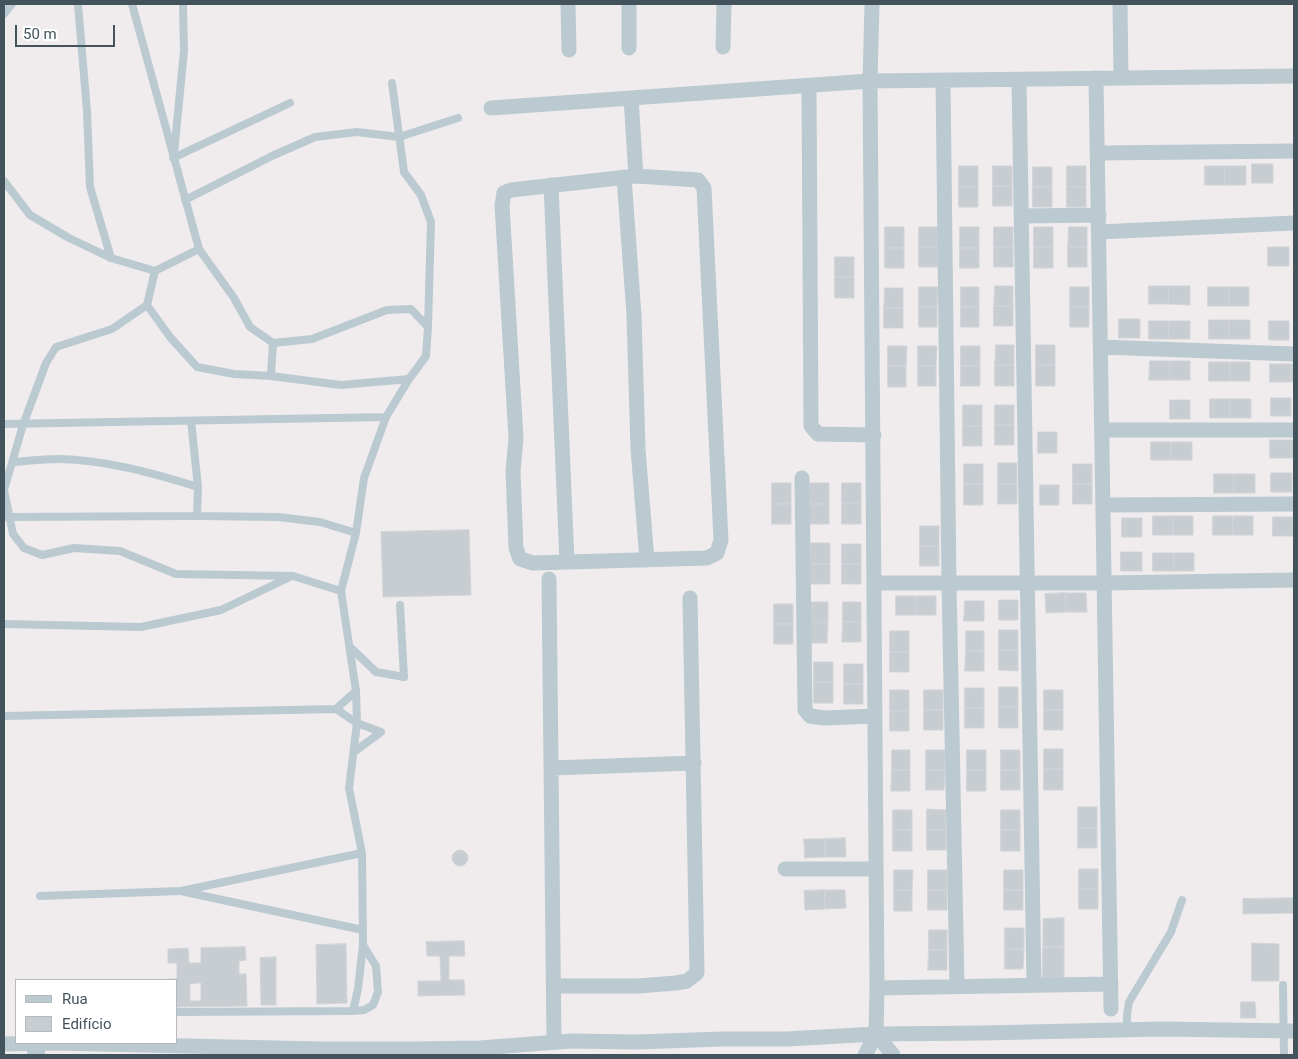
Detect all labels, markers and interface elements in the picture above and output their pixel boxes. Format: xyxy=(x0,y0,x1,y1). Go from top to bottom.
scale bar xyxy=(18,15,118,47)
text: 50 m xyxy=(23,25,57,43)
legend xyxy=(15,979,178,1044)
text: Rua xyxy=(62,990,88,1008)
text: Edifício xyxy=(62,1015,111,1033)

